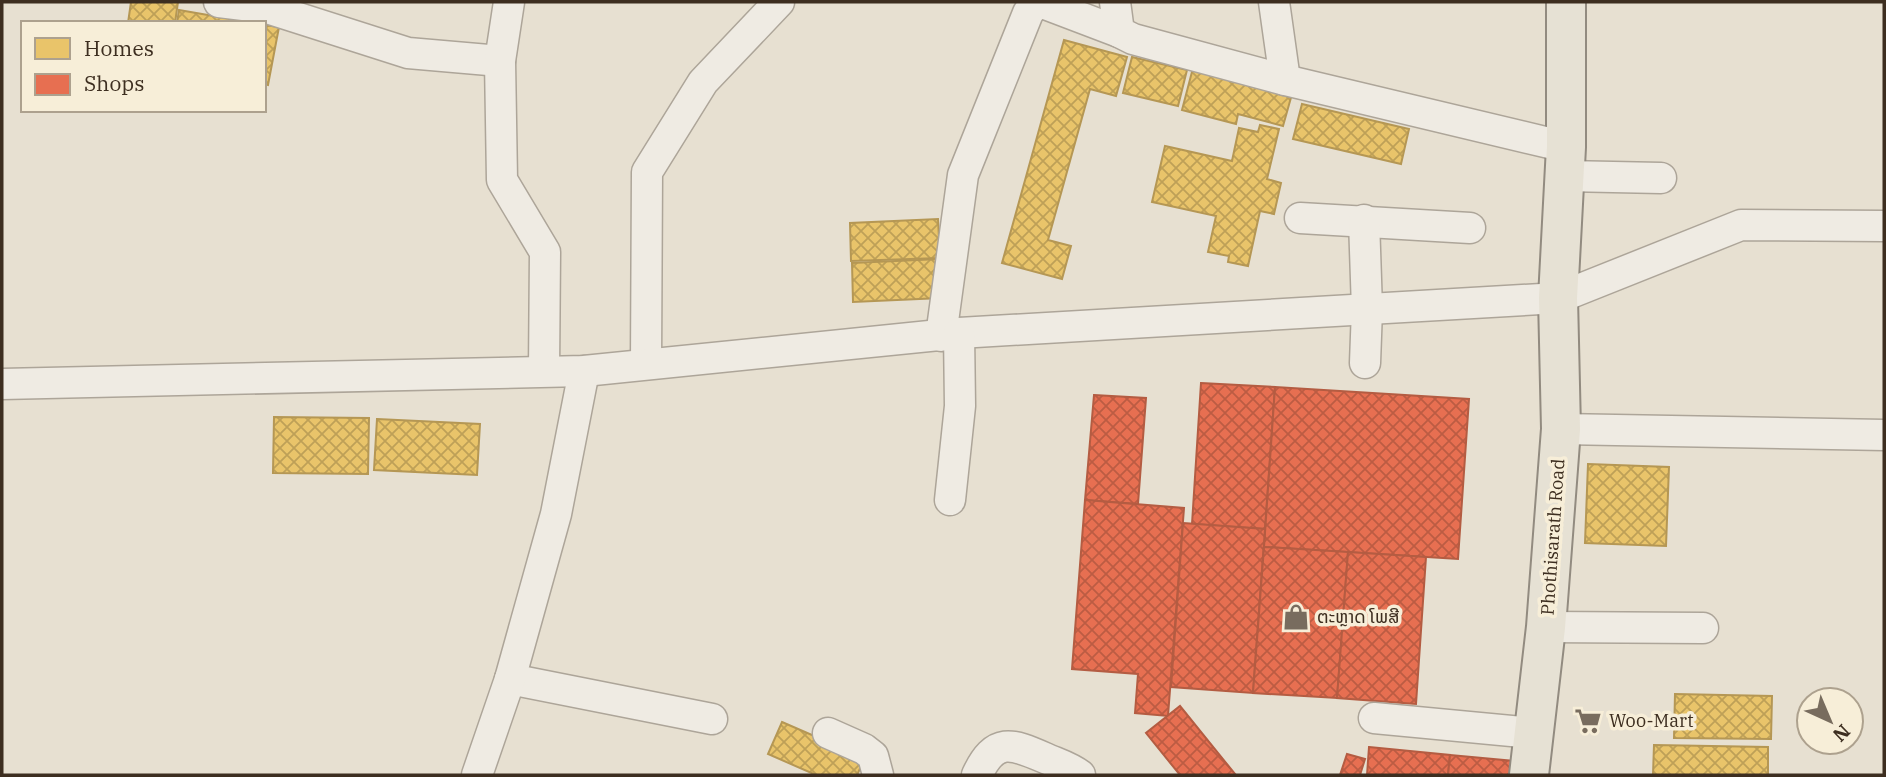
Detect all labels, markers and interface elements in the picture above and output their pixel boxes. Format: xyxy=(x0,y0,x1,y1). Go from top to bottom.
legend xyxy=(21,21,266,112)
text: Homes xyxy=(84,34,154,62)
text: Shops xyxy=(84,69,144,97)
street label: Phothisarath Road xyxy=(1536,458,1569,616)
shop icon: ຕະຫຼາດ ໂພສີ xyxy=(1281,602,1311,632)
place label: ຕະຫຼາດ ໂພສີ xyxy=(1317,605,1400,628)
north arrow xyxy=(1795,686,1865,756)
supermarket icon: Woo-Mart xyxy=(1573,706,1603,736)
place label: Woo-Mart xyxy=(1609,709,1694,732)
text: N xyxy=(1828,719,1856,747)

